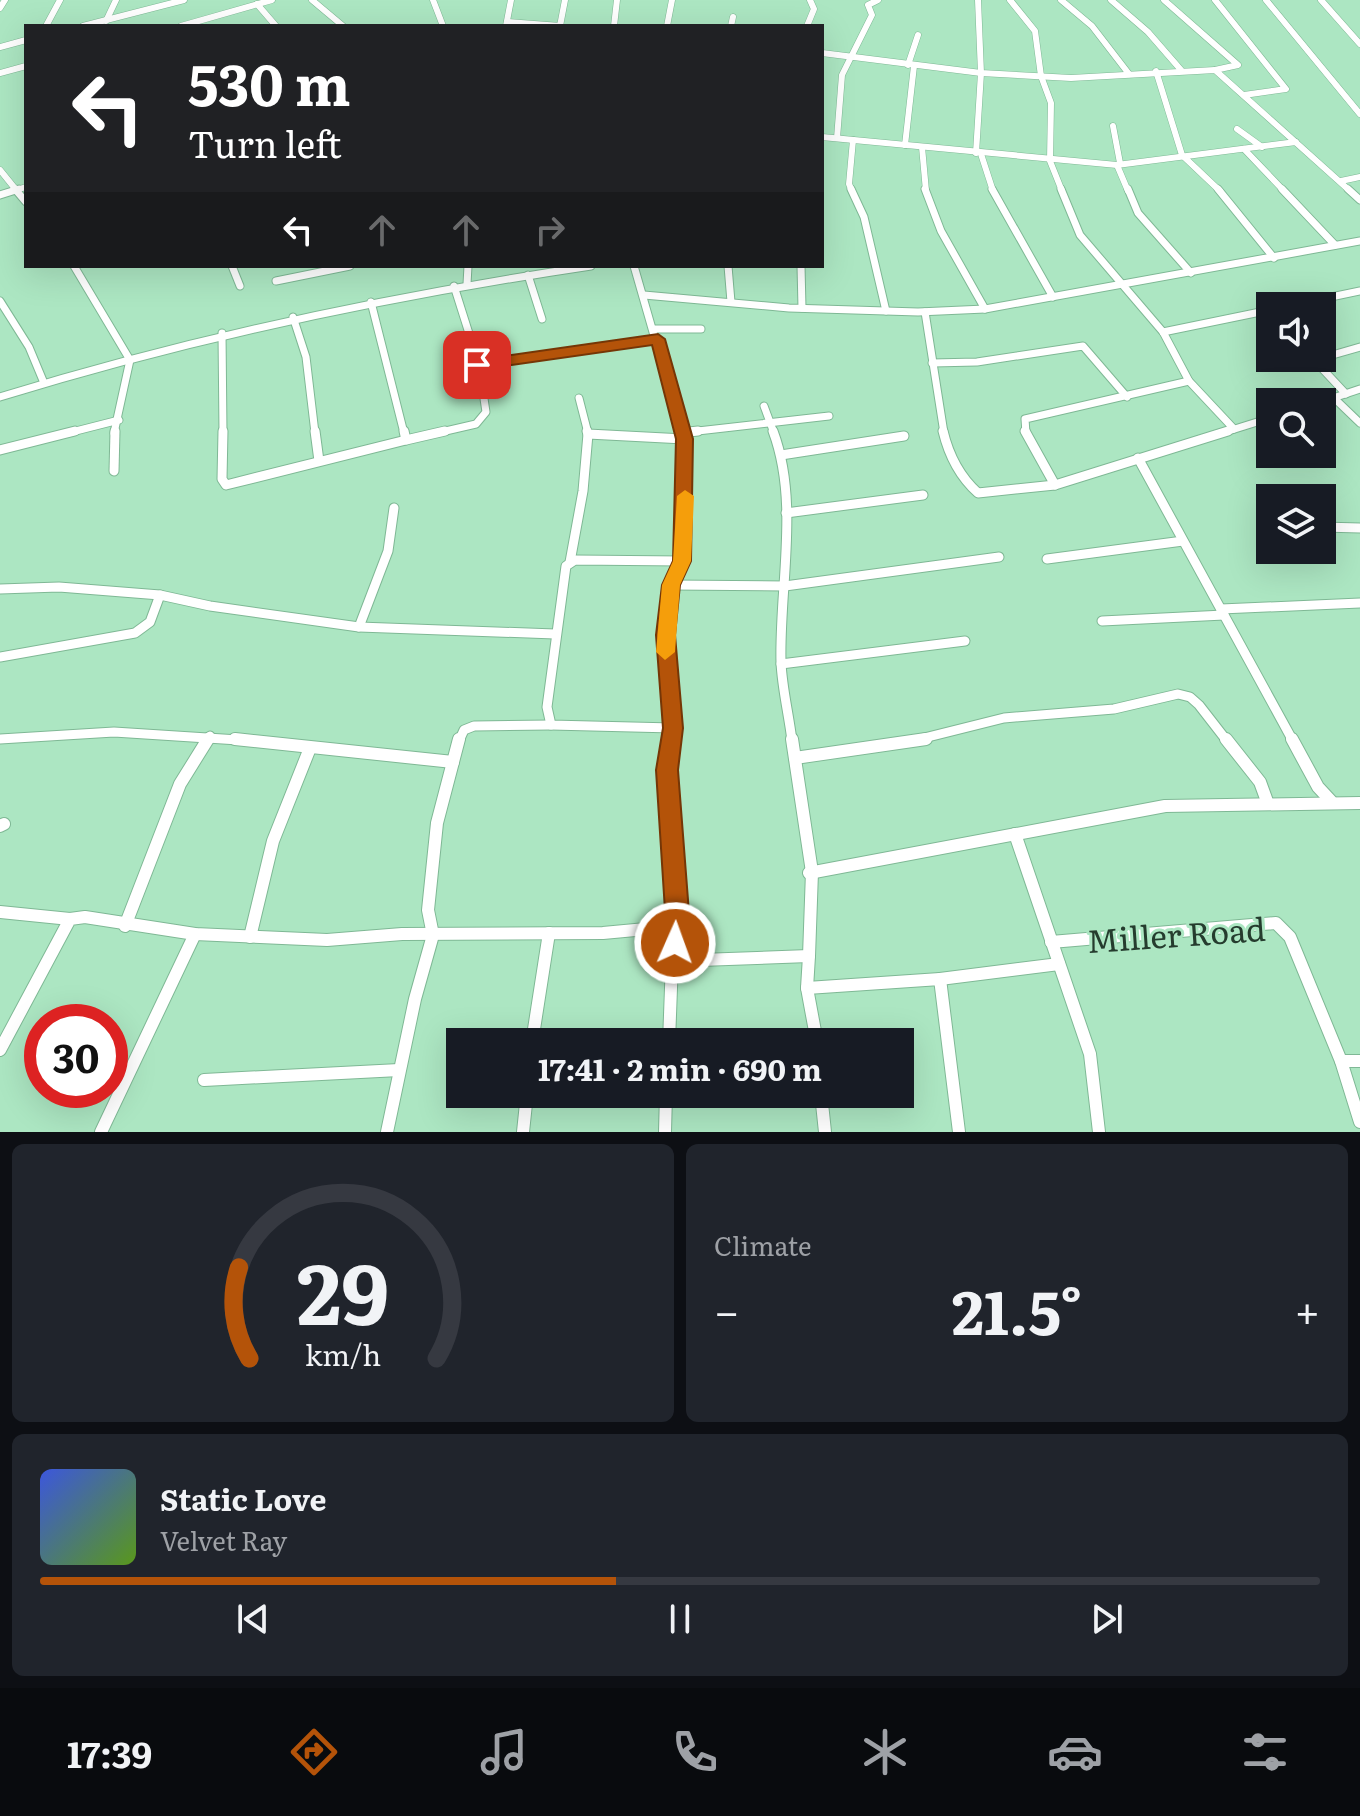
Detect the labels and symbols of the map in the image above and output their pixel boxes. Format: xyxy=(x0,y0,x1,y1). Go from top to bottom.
pin xyxy=(443,331,511,399)
position arrow xyxy=(633,901,717,985)
street label: Miller Road xyxy=(1085,903,1267,963)
speed limit sign: 30 xyxy=(24,1004,128,1108)

